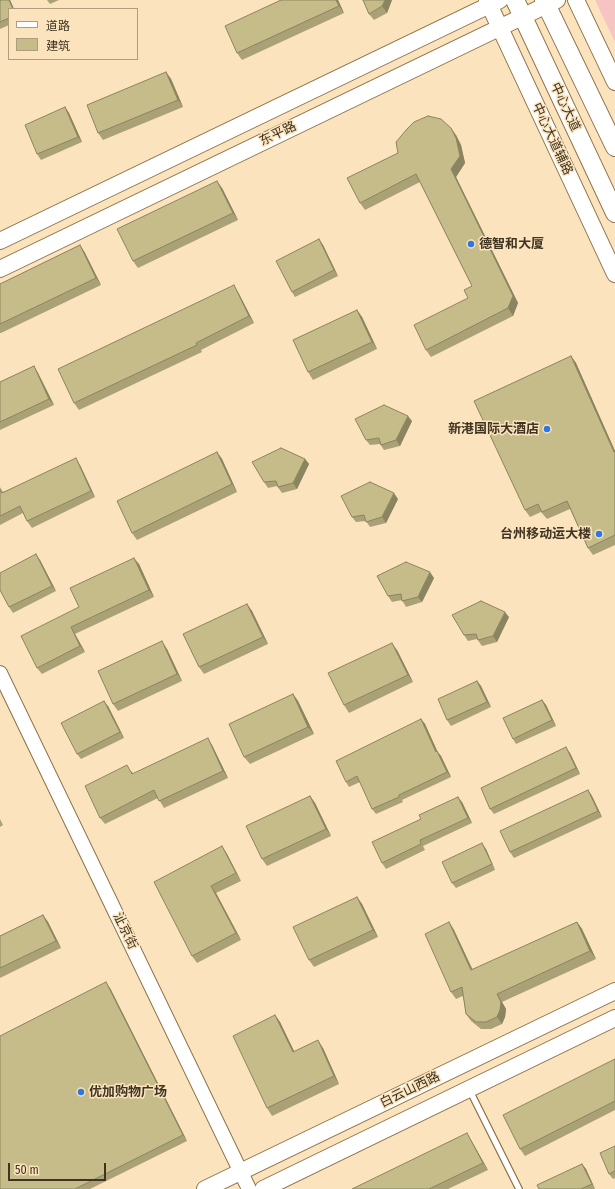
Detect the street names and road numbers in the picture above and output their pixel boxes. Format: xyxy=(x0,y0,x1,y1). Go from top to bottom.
street label: 中心大道 xyxy=(547,80,583,134)
street label: 中心大道辅路 xyxy=(528,100,576,178)
street label: 东平路 xyxy=(257,118,299,150)
street label: 沚京街 xyxy=(109,910,141,952)
street label: 白云山西路 xyxy=(377,1069,443,1111)

